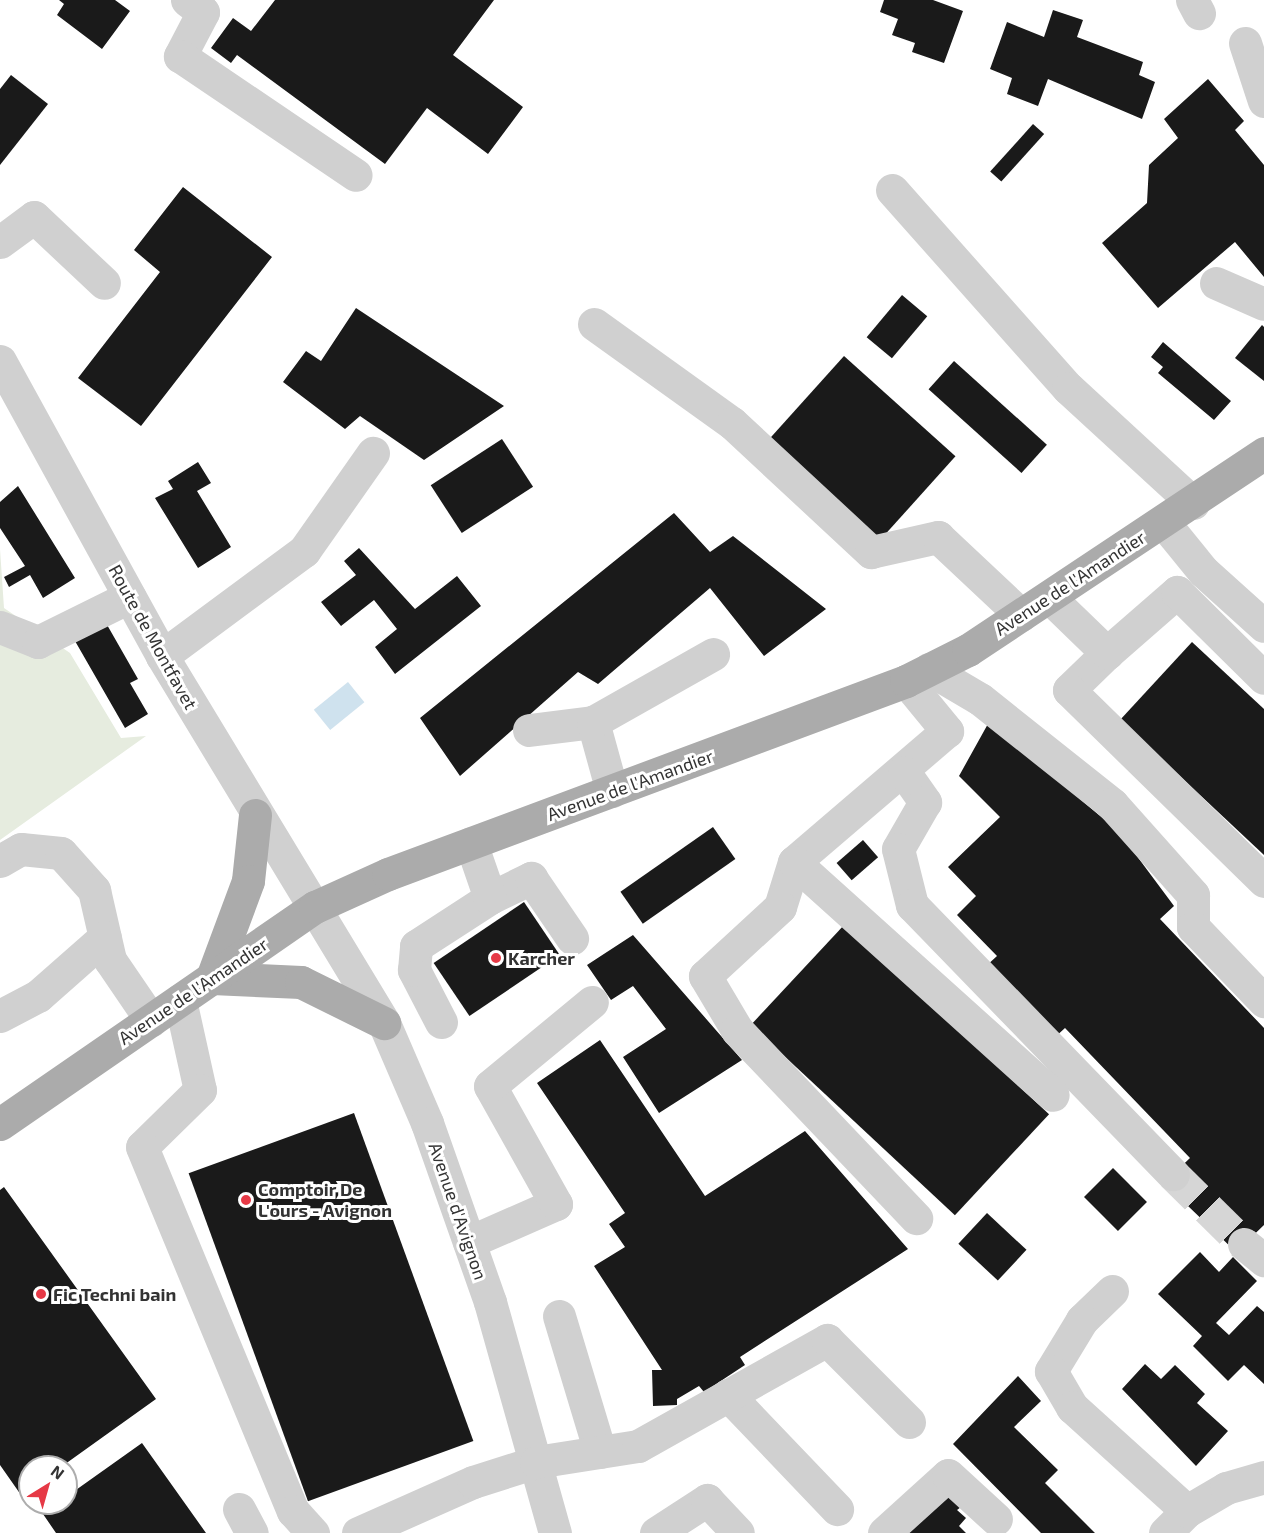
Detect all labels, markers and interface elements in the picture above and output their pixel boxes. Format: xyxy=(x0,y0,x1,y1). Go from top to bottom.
street label: Avenue de l'Amandier xyxy=(991,526,1149,640)
street label: Route de Montfavet xyxy=(104,561,202,713)
street label: Avenue de l'Amandier xyxy=(544,745,716,825)
street label: Avenue de l'Amandier xyxy=(114,933,272,1049)
place label: Karcher xyxy=(508,947,575,969)
marker: Karcher xyxy=(489,951,503,965)
street label: Avenue d'Avignon xyxy=(424,1140,492,1282)
place label: Comptoir De L'ours - Avignon xyxy=(258,1179,392,1222)
marker: Comptoir De L'ours - Avignon xyxy=(239,1193,253,1207)
place label: Fic Techni bain xyxy=(53,1283,177,1305)
marker: Fic Techni bain xyxy=(34,1287,48,1301)
north arrow xyxy=(18,1455,78,1515)
text: N xyxy=(48,1461,68,1483)

